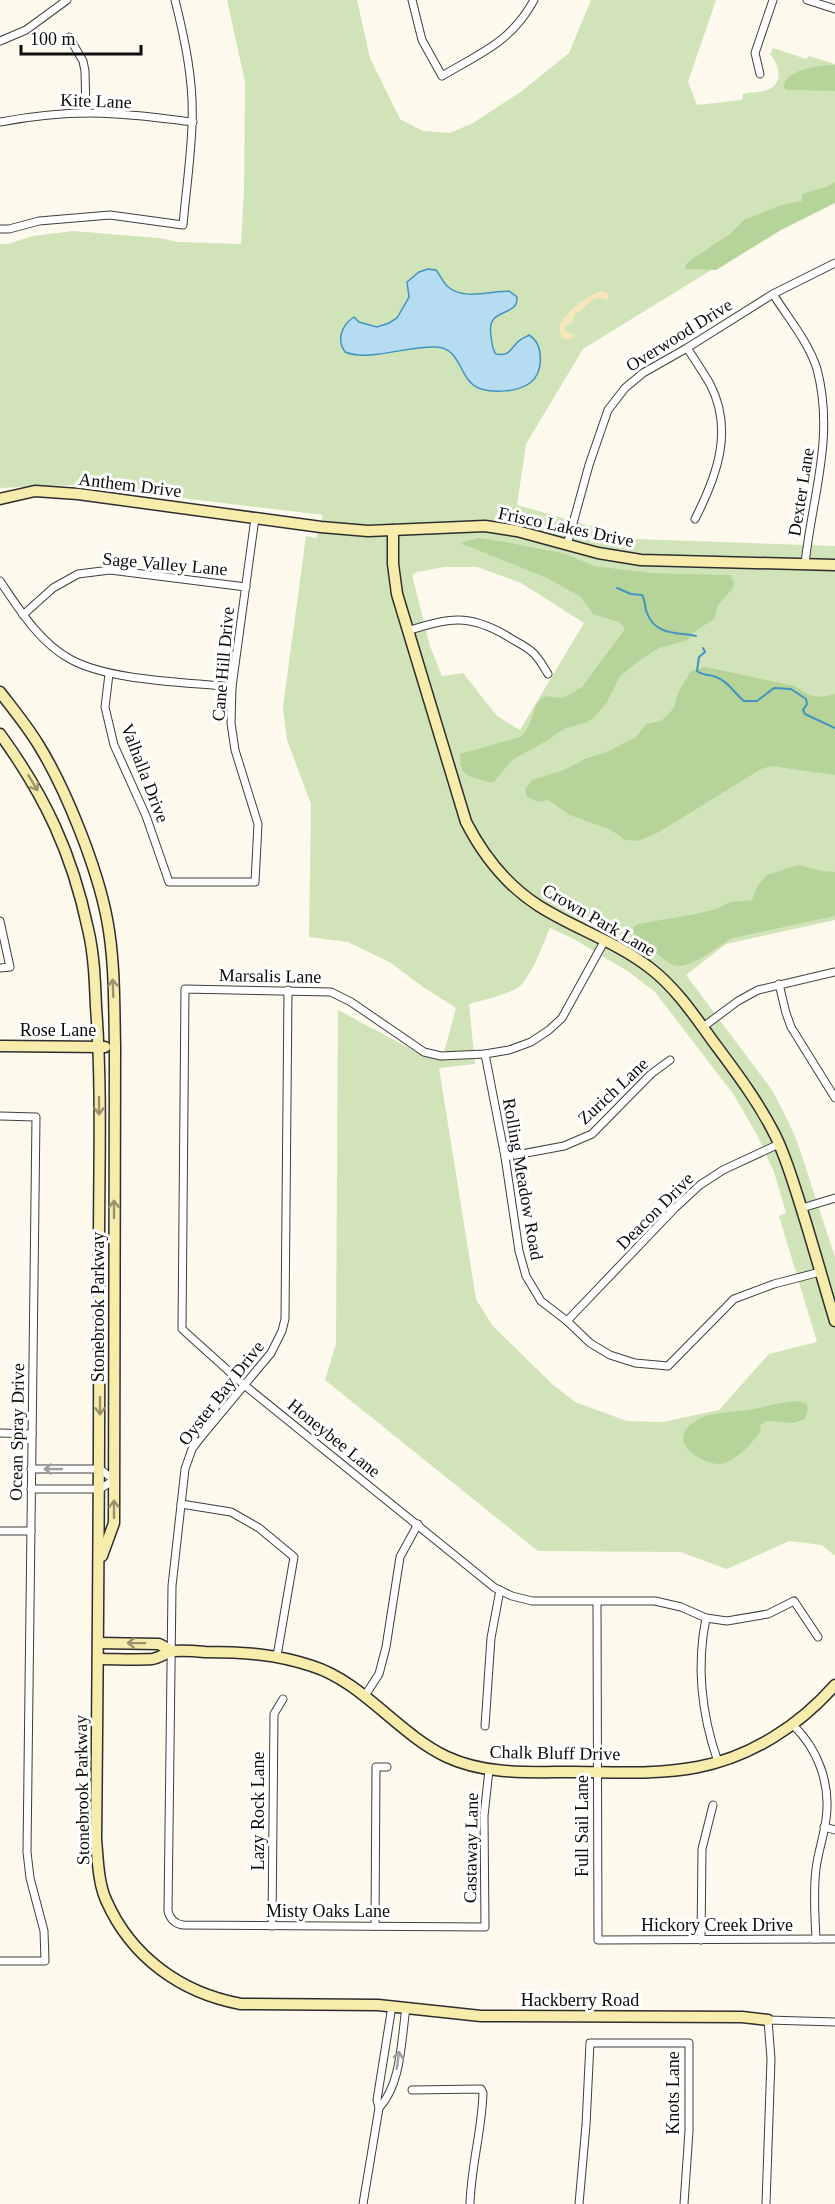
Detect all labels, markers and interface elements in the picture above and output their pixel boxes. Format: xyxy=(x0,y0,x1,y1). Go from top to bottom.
scale bar xyxy=(21,18,141,56)
text: 100 m xyxy=(30,29,76,49)
street label: Kite Lane xyxy=(60,90,132,112)
street label: Overwood Drive xyxy=(622,294,736,376)
street label: Dexter Lane xyxy=(784,446,818,538)
street label: Anthem Drive xyxy=(77,469,183,501)
street label: Frisco Lakes Drive xyxy=(496,503,636,551)
street label: Sage Valley Lane xyxy=(102,549,228,579)
street label: Cane Hill Drive xyxy=(208,606,238,722)
street label: Valhalla Drive xyxy=(117,721,173,825)
one-way arrow xyxy=(27,774,39,791)
street label: Crown Park Lane xyxy=(539,880,659,960)
street label: Marsalis Lane xyxy=(219,965,321,987)
one-way arrow xyxy=(107,979,119,999)
street label: Rose Lane xyxy=(20,1020,96,1040)
street label: Zurich Lane xyxy=(574,1054,652,1128)
one-way arrow xyxy=(93,1095,105,1115)
street label: Rolling Meadow Road xyxy=(499,1097,547,1261)
street label: Deacon Drive xyxy=(612,1168,698,1254)
one-way arrow xyxy=(109,1199,120,1219)
street label: Stonebrook Parkway xyxy=(88,1232,108,1382)
street label: Oyster Bay Drive xyxy=(174,1337,268,1449)
street label: Ocean Spray Drive xyxy=(6,1363,28,1501)
one-way arrow xyxy=(94,1395,106,1415)
street label: Honeybee Lane xyxy=(284,1395,384,1481)
one-way arrow xyxy=(44,1463,64,1475)
one-way arrow xyxy=(108,1499,120,1519)
one-way arrow xyxy=(127,1638,147,1649)
street label: Stonebrook Parkway xyxy=(71,1715,93,1865)
street label: Chalk Bluff Drive xyxy=(490,1742,620,1764)
street label: Lazy Rock Lane xyxy=(248,1752,268,1870)
street label: Full Sail Lane xyxy=(572,1775,592,1877)
street label: Castaway Lane xyxy=(460,1793,482,1903)
street label: Misty Oaks Lane xyxy=(266,1901,390,1921)
street label: Hickory Creek Drive xyxy=(641,1915,793,1935)
street label: Hackberry Road xyxy=(521,1990,639,2010)
one-way arrow xyxy=(393,2051,404,2070)
street label: Knots Lane xyxy=(663,2051,683,2135)

